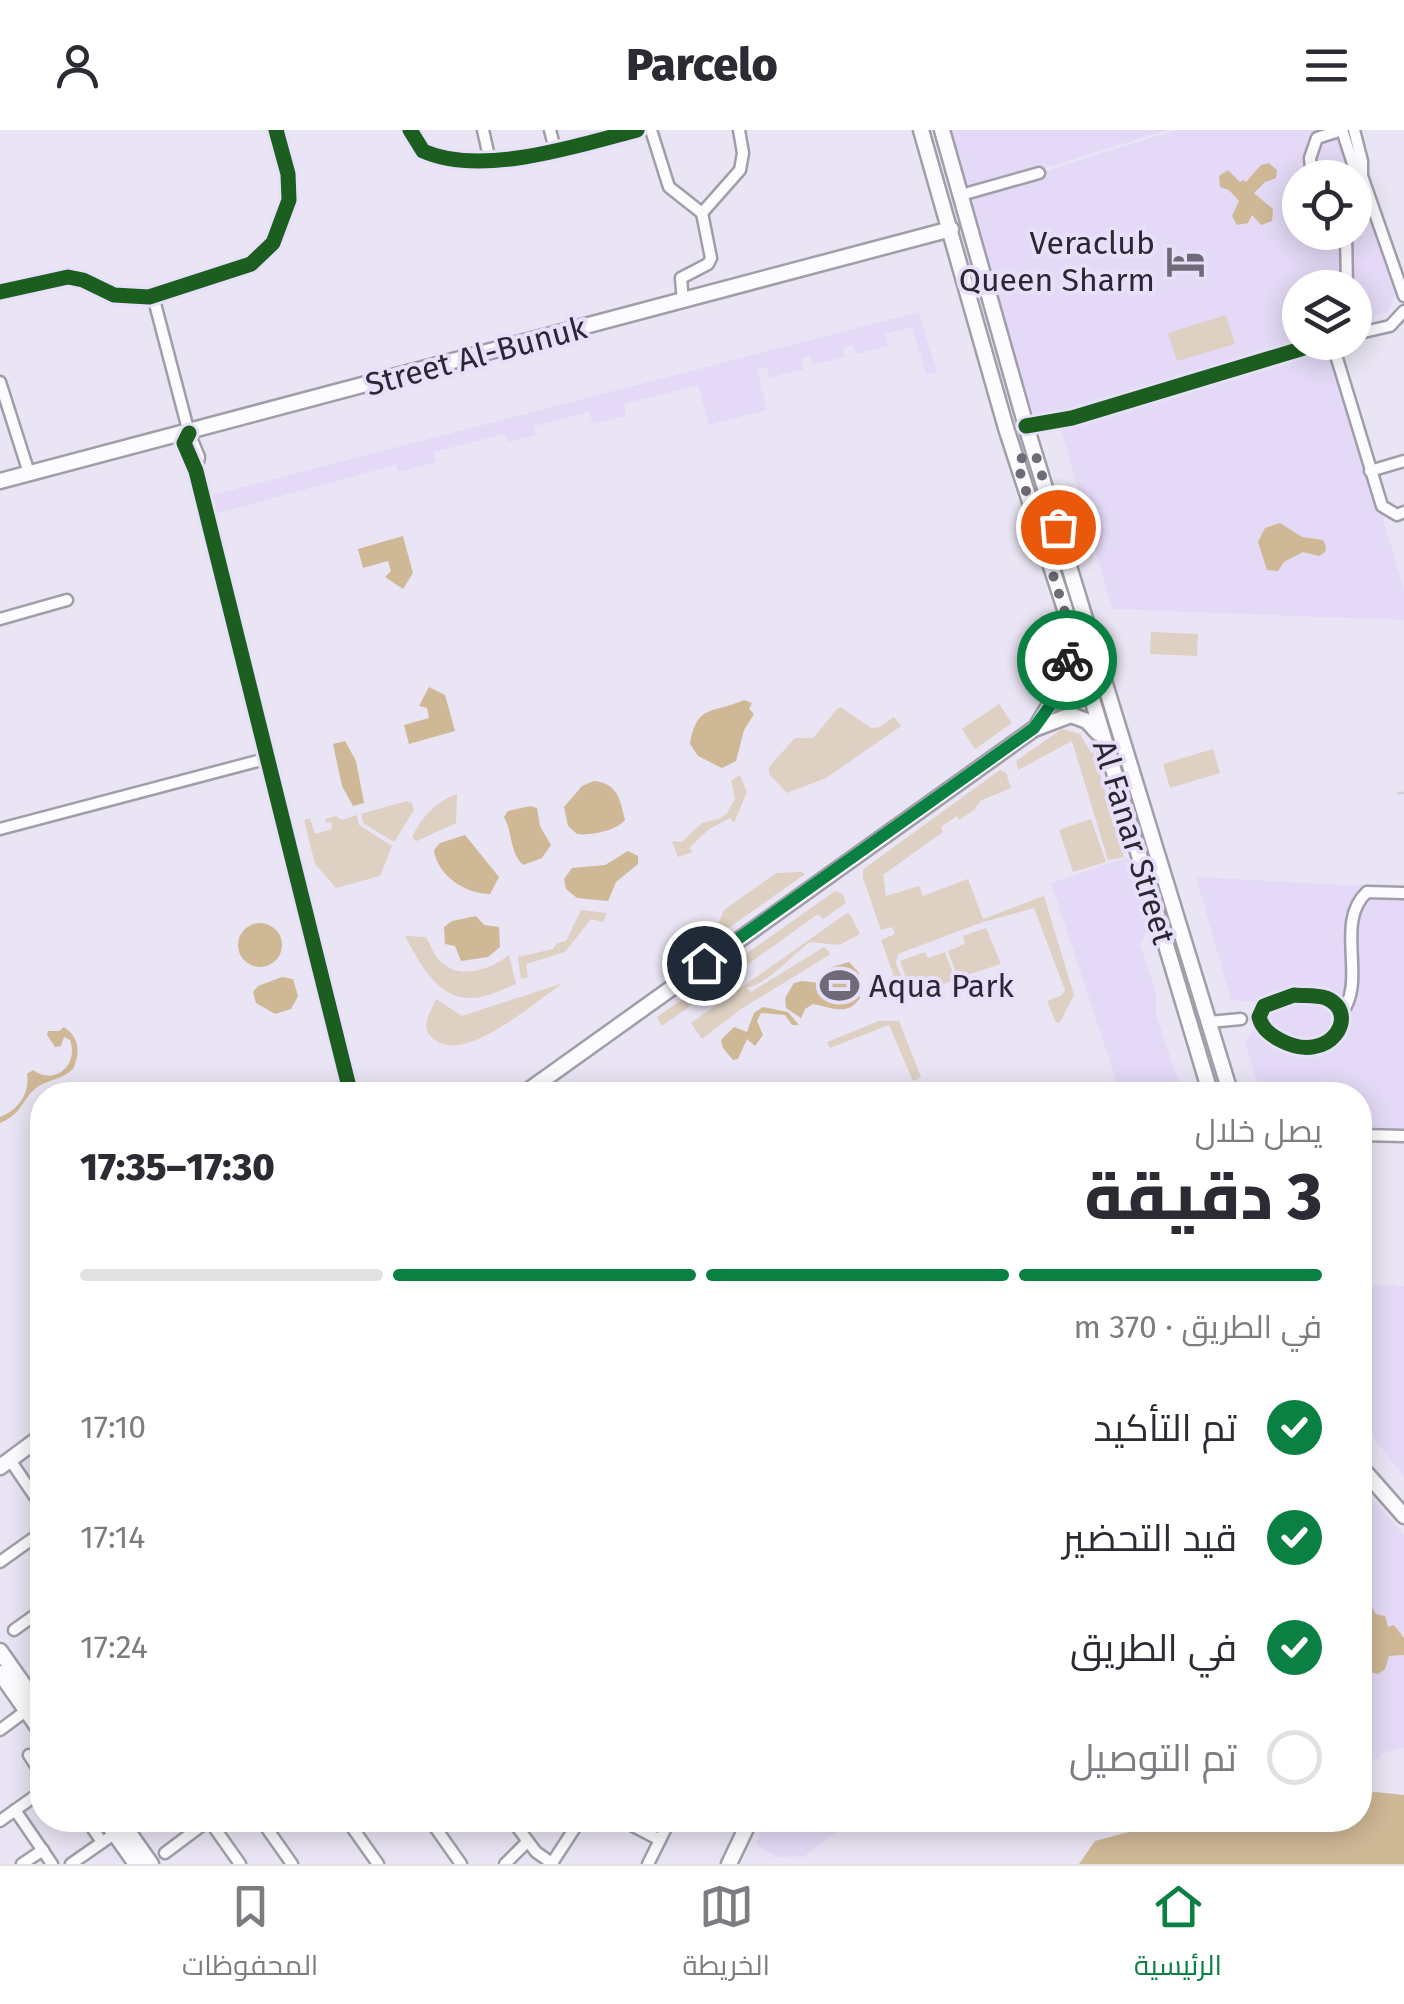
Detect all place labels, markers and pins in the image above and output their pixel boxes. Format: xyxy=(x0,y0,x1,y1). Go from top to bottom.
place label: Veraclub Queen Sharm xyxy=(959,224,1155,299)
hotel icon: Veraclub Queen Sharm xyxy=(1164,240,1206,282)
pin xyxy=(1016,485,1101,570)
pin xyxy=(662,921,747,1006)
sports icon: Aqua Park xyxy=(818,965,860,1007)
place label: Aqua Park xyxy=(869,967,1015,1005)

